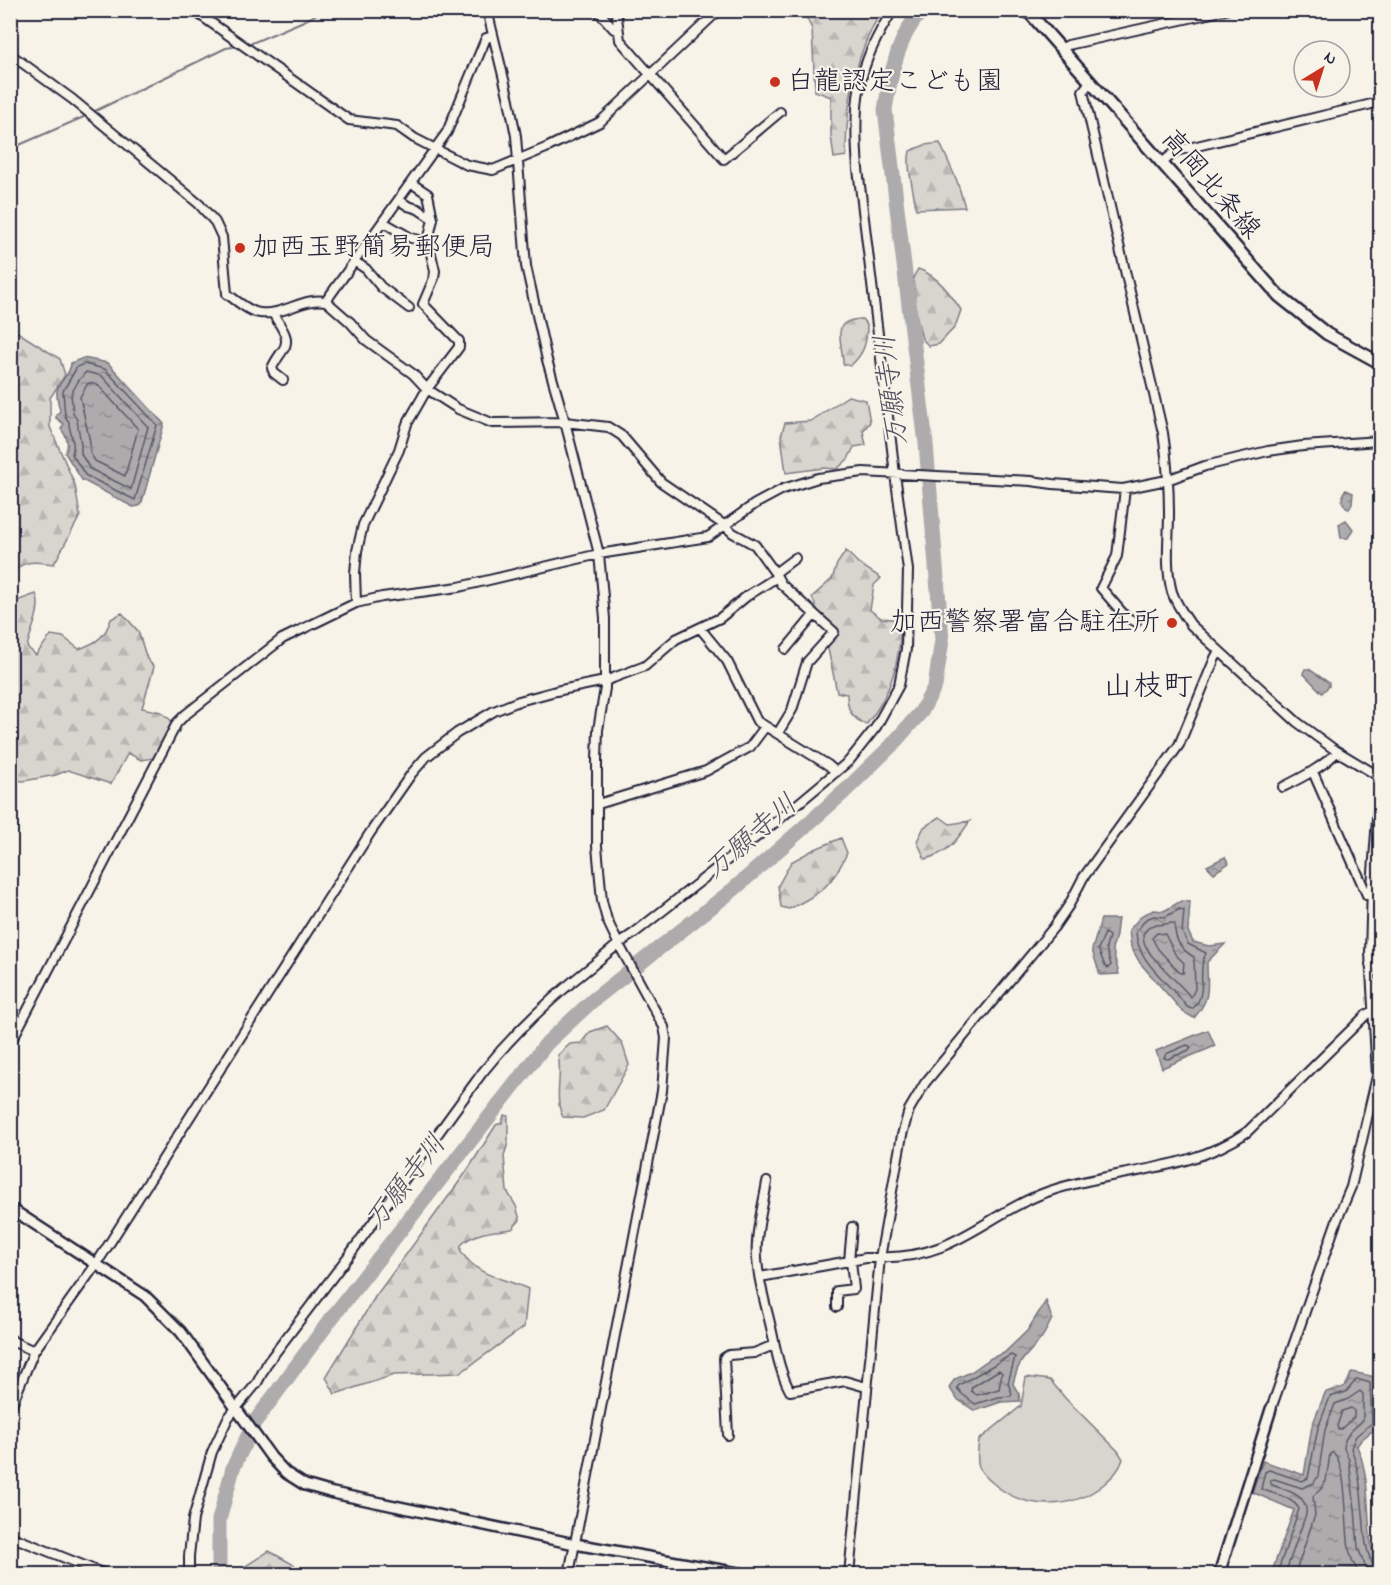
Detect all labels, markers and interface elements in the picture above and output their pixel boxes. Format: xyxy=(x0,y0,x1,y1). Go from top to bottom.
north arrow xyxy=(1292,39,1352,99)
text: N xyxy=(1318,46,1342,72)
place label: 白龍認定こども園 xyxy=(787,63,1003,102)
marker: 白龍認定こども園 xyxy=(768,75,782,89)
street label: 高岡北条線 xyxy=(1151,121,1269,249)
place label: 加西玉野簡易郵便局 xyxy=(252,229,495,268)
marker: 加西玉野簡易郵便局 xyxy=(233,241,247,255)
water label: 万願寺川 xyxy=(866,332,920,448)
place label: 加西警察署富合駐在所 xyxy=(890,604,1160,643)
marker: 加西警察署富合駐在所 xyxy=(1165,616,1179,630)
district label: 山枝町 xyxy=(1103,666,1193,710)
water label: 万願寺川 xyxy=(696,786,808,890)
water label: 万願寺川 xyxy=(356,1126,458,1240)

